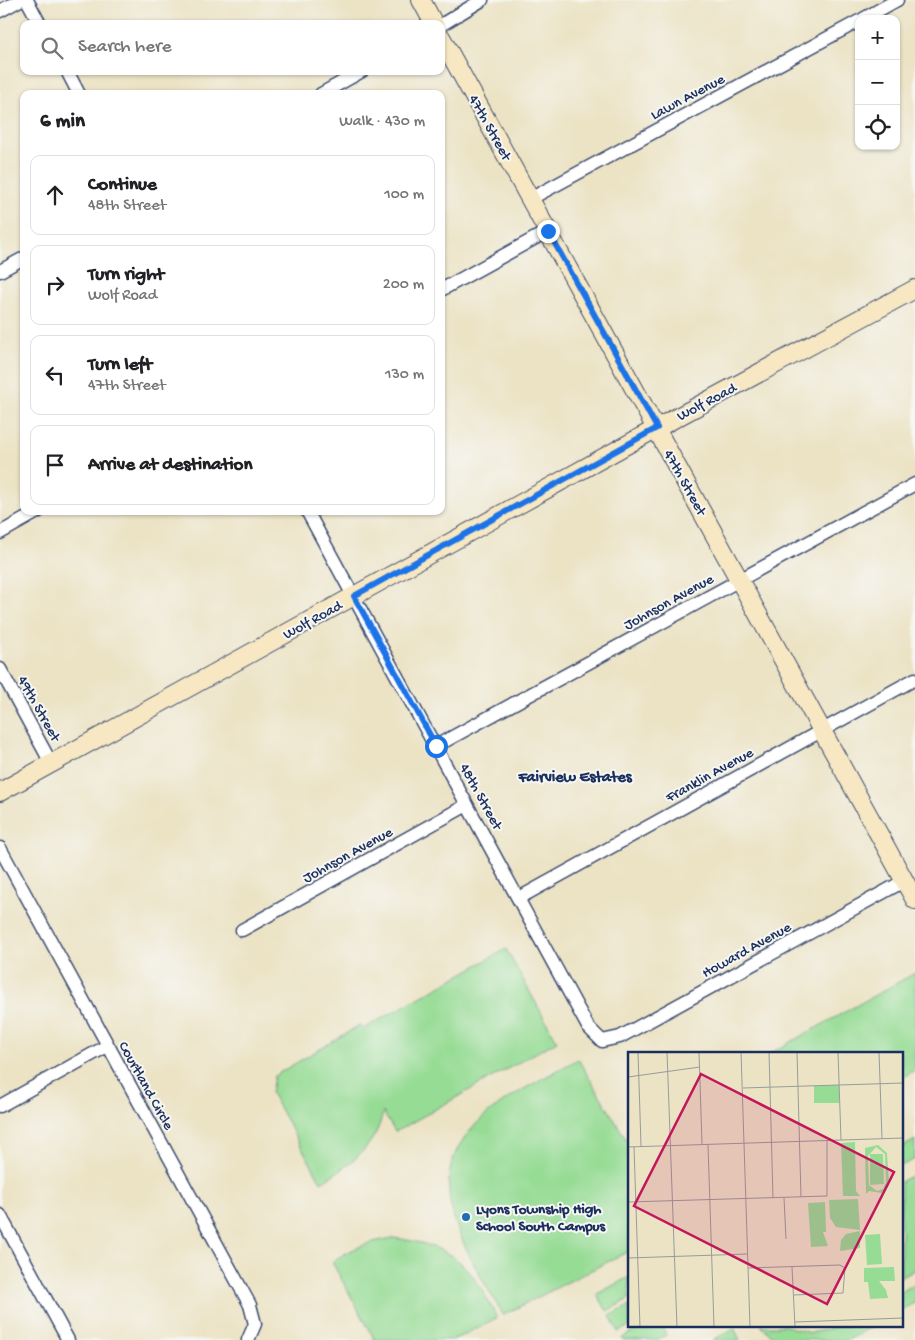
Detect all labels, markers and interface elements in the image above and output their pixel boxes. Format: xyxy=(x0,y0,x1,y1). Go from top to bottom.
map controls xyxy=(855,15,900,150)
button: + xyxy=(855,15,900,60)
search box xyxy=(20,20,445,75)
icon: search xyxy=(38,34,66,62)
text: Search here xyxy=(78,36,172,59)
button: − xyxy=(855,60,900,105)
street label: Lawn Avenue xyxy=(648,71,728,125)
street label: 47th Street xyxy=(464,92,516,166)
button: locate xyxy=(855,105,900,150)
text: 6 min xyxy=(40,110,85,135)
text: Walk · 430 m xyxy=(339,113,425,132)
text: Continue xyxy=(88,174,157,197)
icon: ahead xyxy=(41,181,69,209)
text: 100 m xyxy=(384,186,424,205)
text: 48th Street xyxy=(88,197,166,216)
route end xyxy=(537,220,560,243)
text: Turn right xyxy=(88,264,164,287)
icon: right xyxy=(41,271,69,299)
text: 200 m xyxy=(383,276,424,295)
text: Wolf Road xyxy=(88,287,157,306)
text: Turn left xyxy=(88,354,152,377)
icon: left xyxy=(41,361,69,389)
text: 130 m xyxy=(385,366,424,385)
text: 47th Street xyxy=(88,377,165,396)
street label: Wolf Road xyxy=(674,379,741,426)
street label: 47th Street xyxy=(659,447,711,521)
icon: arrive xyxy=(41,451,69,479)
text: Arrive at destination xyxy=(88,454,252,477)
street label: Johnson Avenue xyxy=(621,571,717,635)
street label: Wolf Road xyxy=(280,597,347,644)
street label: 49th Street xyxy=(13,673,65,747)
route start xyxy=(425,735,448,758)
street label: Franklin Avenue xyxy=(662,744,757,808)
street label: 48th Street xyxy=(455,761,507,835)
district label: Fairview Estates xyxy=(517,769,633,788)
street label: Johnson Avenue xyxy=(300,824,396,888)
street label: Howard Avenue xyxy=(699,919,795,983)
street label: Courtland Circle xyxy=(114,1039,177,1134)
inset map xyxy=(628,1052,902,1328)
place label: Lyons Township High School South Campus xyxy=(476,1201,607,1236)
marker: Lyons Township High School South Campus xyxy=(460,1211,472,1223)

